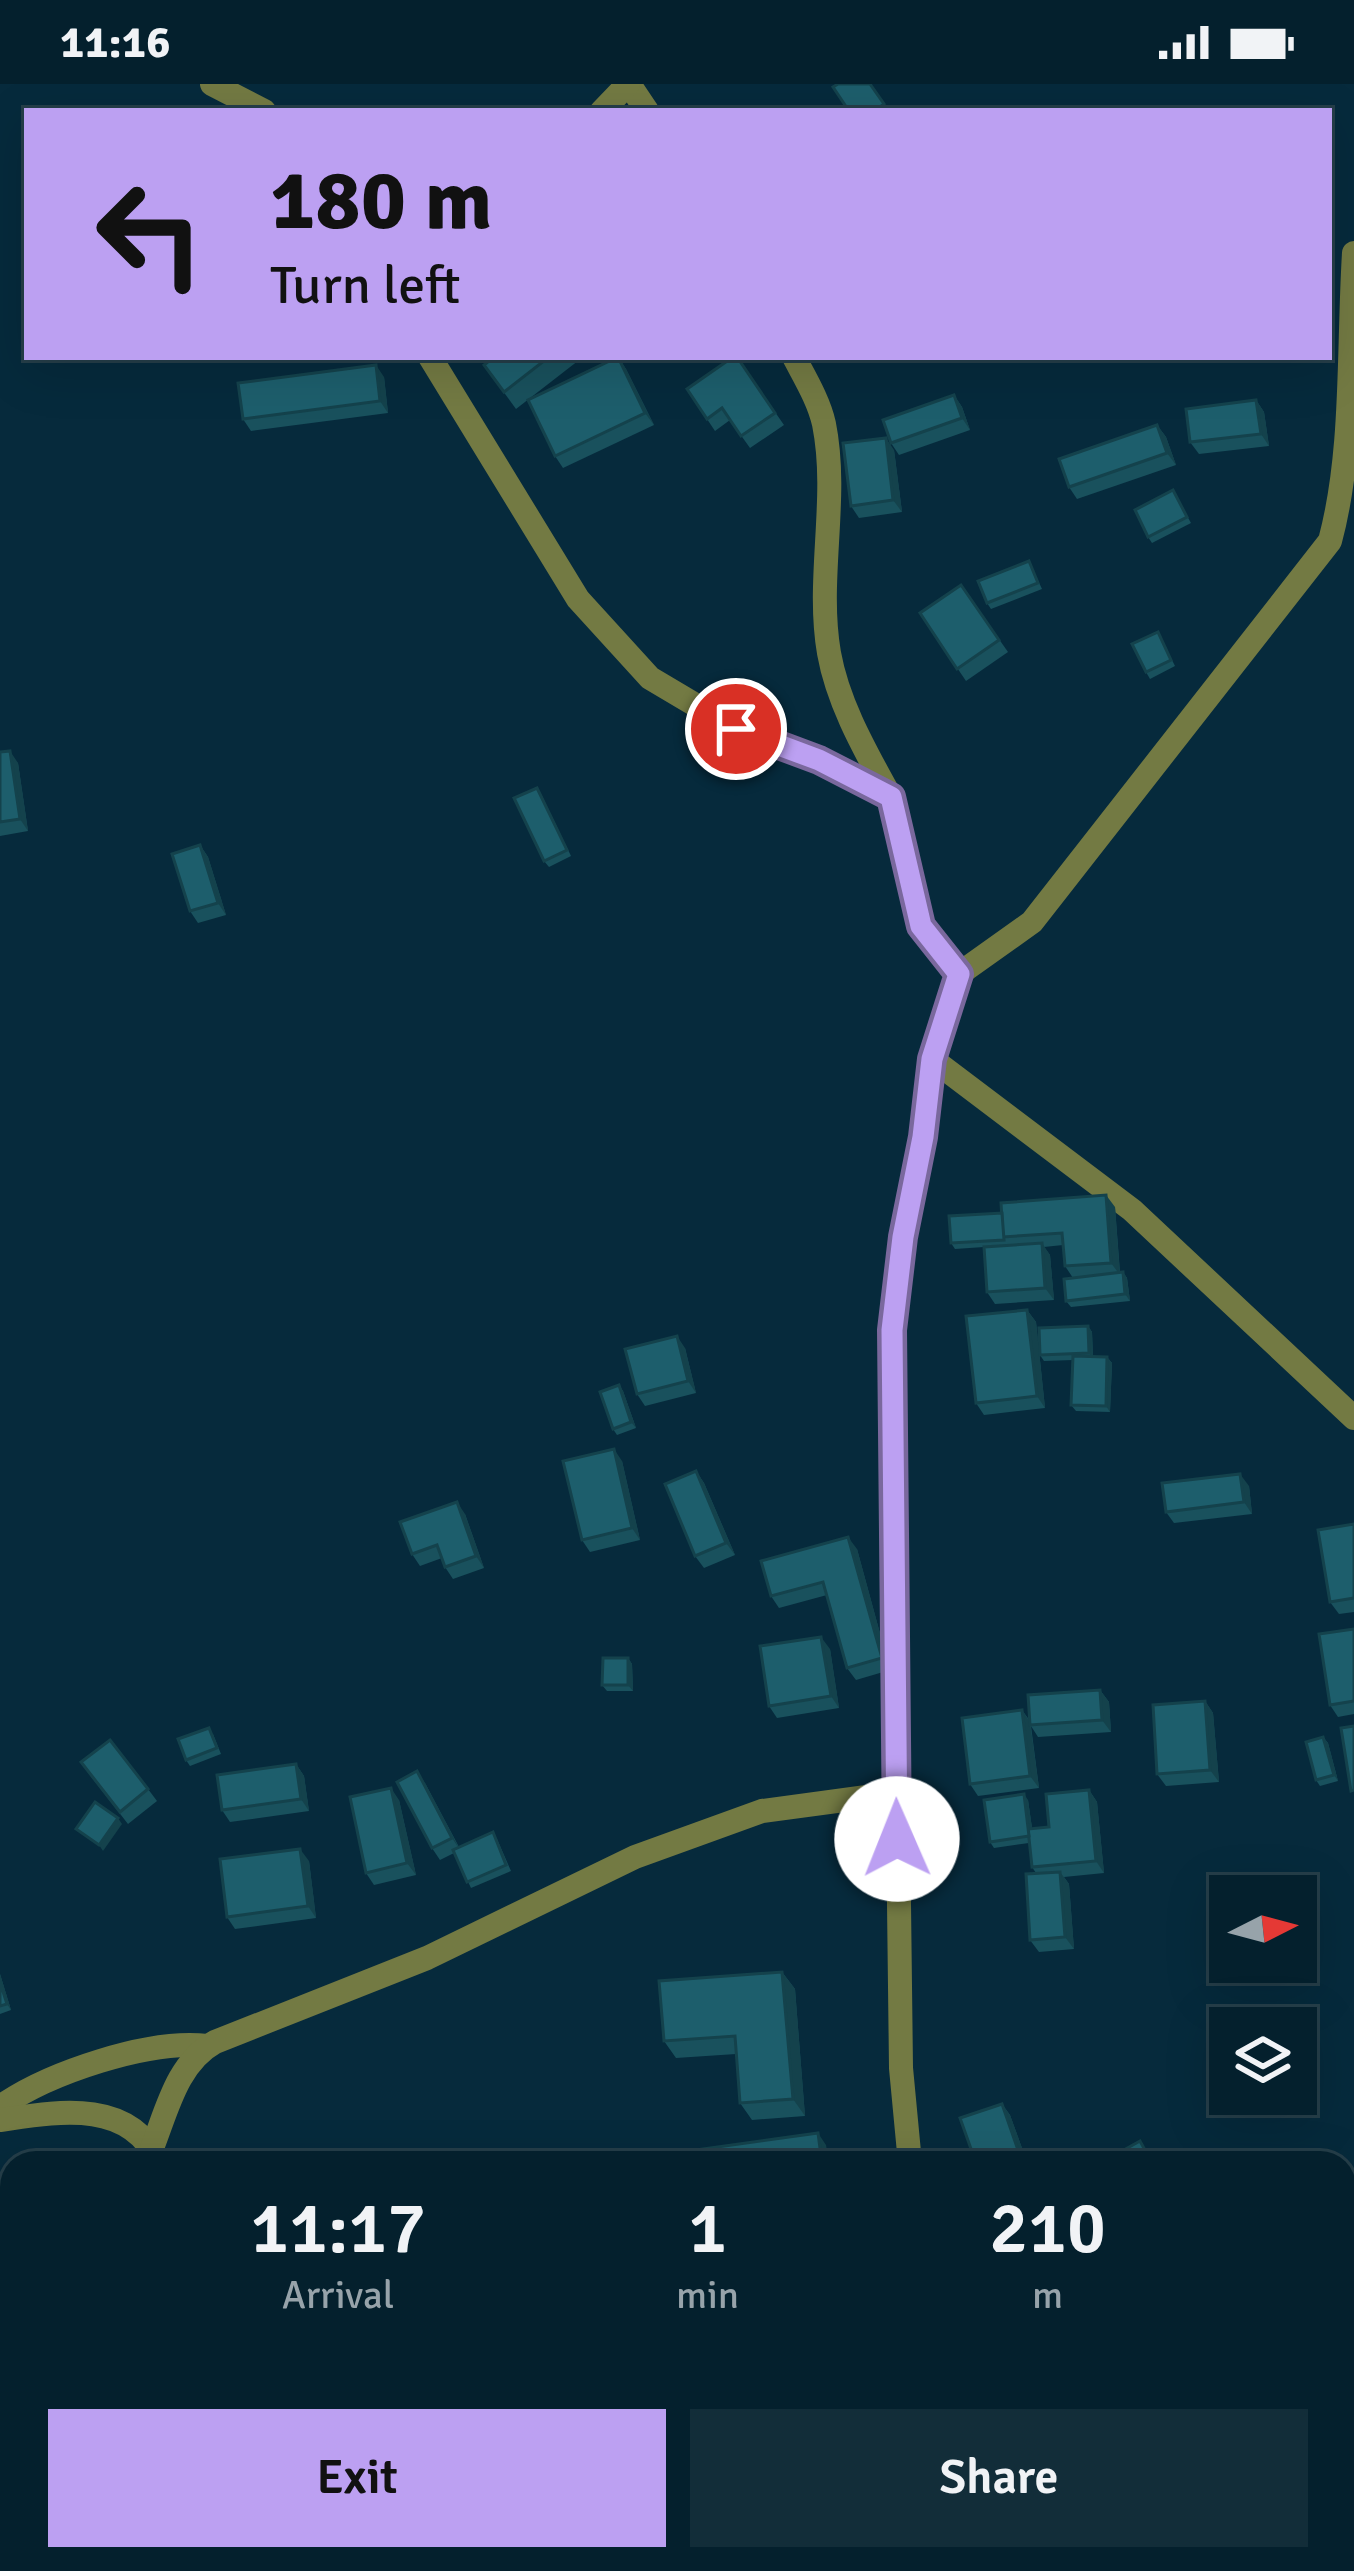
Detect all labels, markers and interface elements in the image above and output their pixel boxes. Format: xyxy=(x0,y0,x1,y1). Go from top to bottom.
text: 11:16 xyxy=(60,15,170,70)
text: 180 m xyxy=(270,149,492,253)
icon: left xyxy=(72,156,228,312)
text: Turn left xyxy=(270,252,460,319)
pin xyxy=(685,678,787,780)
icon: arrive xyxy=(703,696,769,762)
position arrow xyxy=(834,1776,960,1902)
north arrow xyxy=(1209,1875,1317,1983)
map controls xyxy=(1209,1875,1317,2115)
button: layers xyxy=(1209,2007,1317,2115)
text: 11:17 xyxy=(250,2184,426,2273)
text: 1 xyxy=(688,2184,727,2273)
text: 210 xyxy=(989,2184,1106,2273)
text: Arrival xyxy=(282,2271,394,2319)
text: min xyxy=(676,2271,739,2319)
text: m xyxy=(1032,2271,1063,2319)
button: Exit xyxy=(48,2409,666,2547)
button: Share xyxy=(690,2409,1308,2547)

